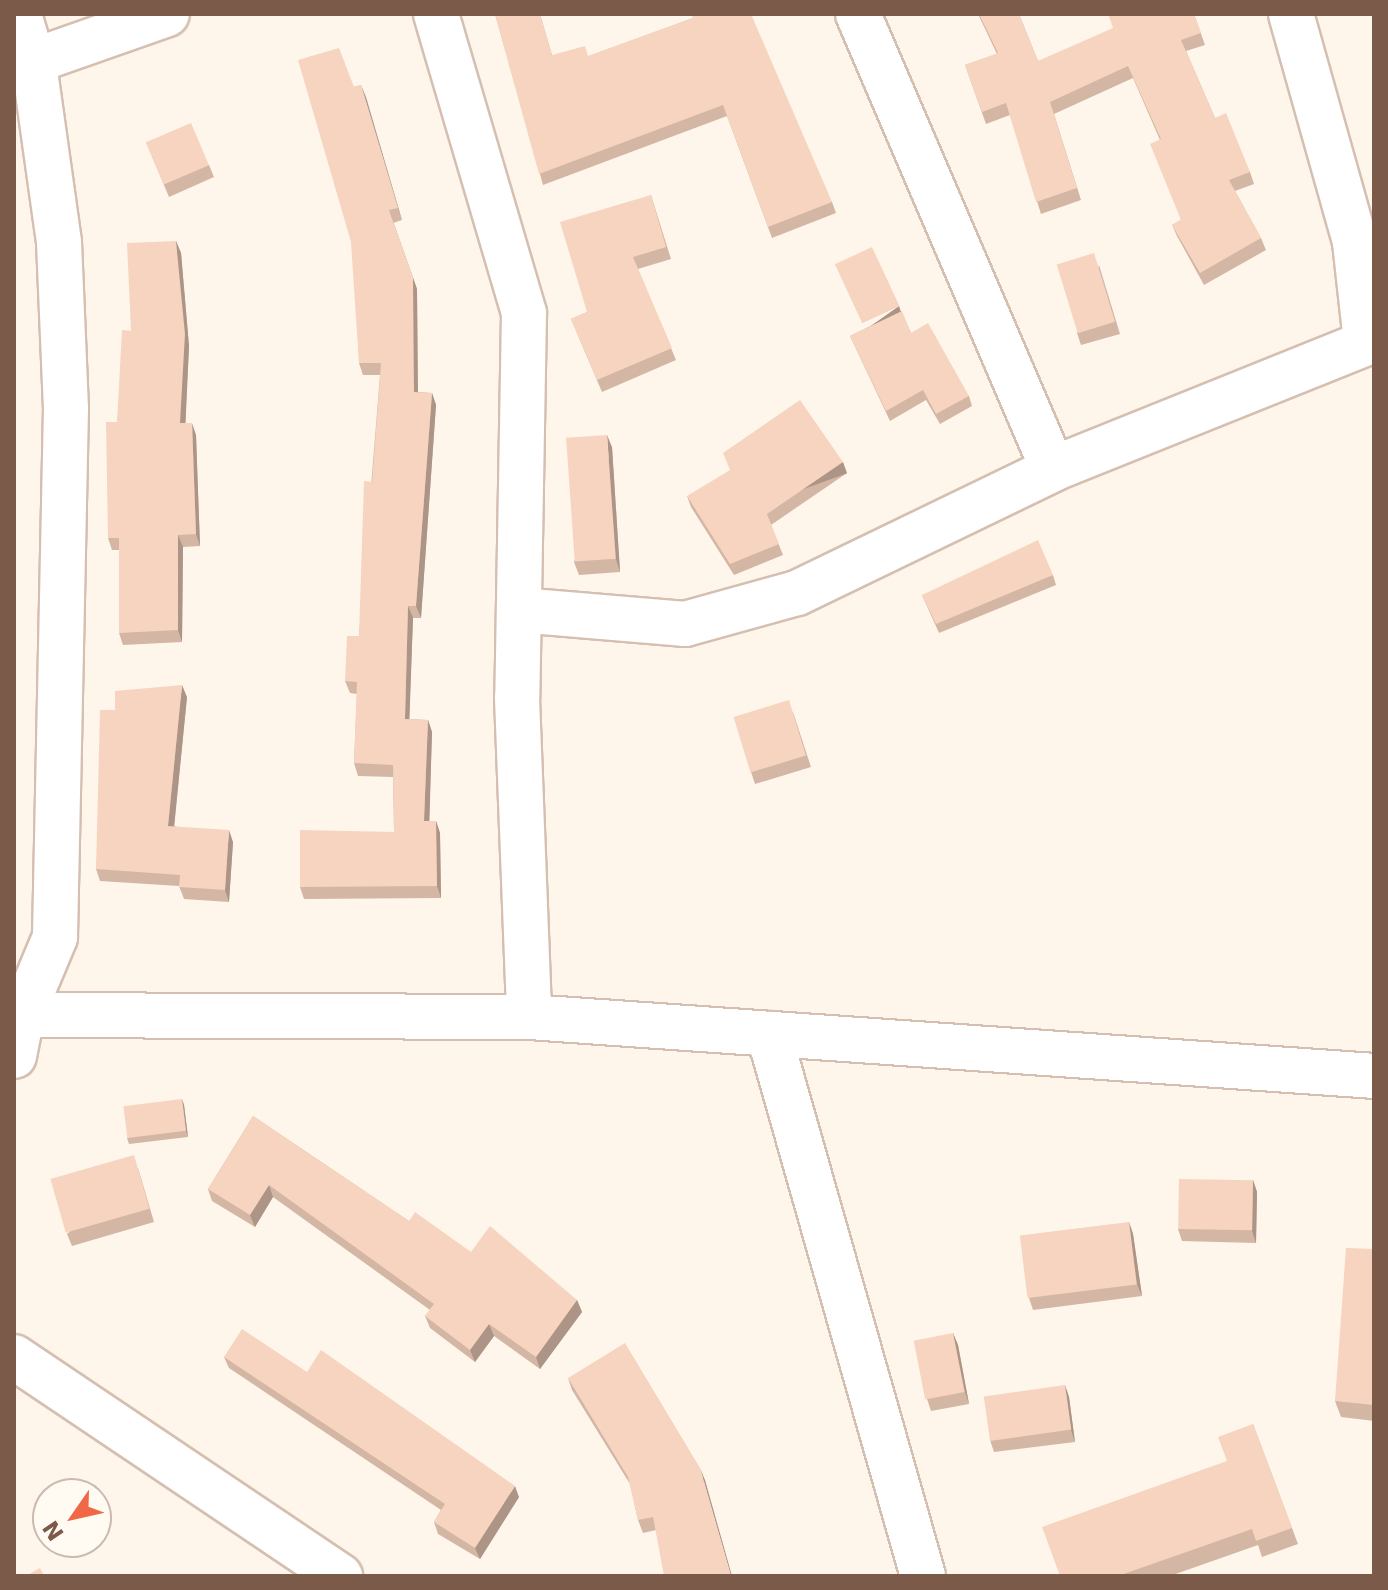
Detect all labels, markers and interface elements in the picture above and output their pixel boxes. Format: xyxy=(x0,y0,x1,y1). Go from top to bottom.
north arrow xyxy=(32,1478,112,1558)
text: N xyxy=(38,1516,69,1545)

